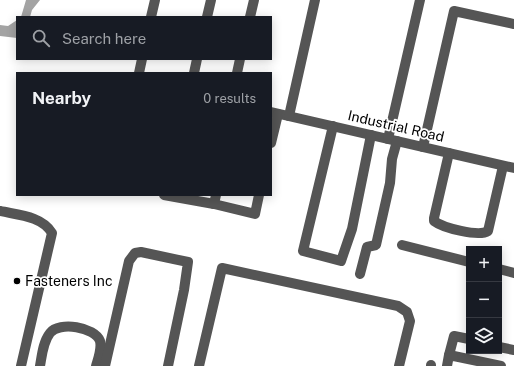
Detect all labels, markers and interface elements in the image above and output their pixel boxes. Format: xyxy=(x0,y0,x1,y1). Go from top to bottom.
search box xyxy=(16,16,272,60)
icon: search xyxy=(30,27,52,49)
text: Search here xyxy=(62,30,146,47)
text: Nearby xyxy=(32,88,91,108)
text: 0 results xyxy=(203,91,256,106)
street label: Industrial Road xyxy=(346,107,446,145)
map controls xyxy=(466,246,502,354)
button: + xyxy=(466,246,502,282)
place label: Fasteners Inc xyxy=(25,273,113,289)
marker: Fasteners Inc xyxy=(12,276,22,286)
button: − xyxy=(466,282,502,318)
button: layers xyxy=(466,318,502,354)

